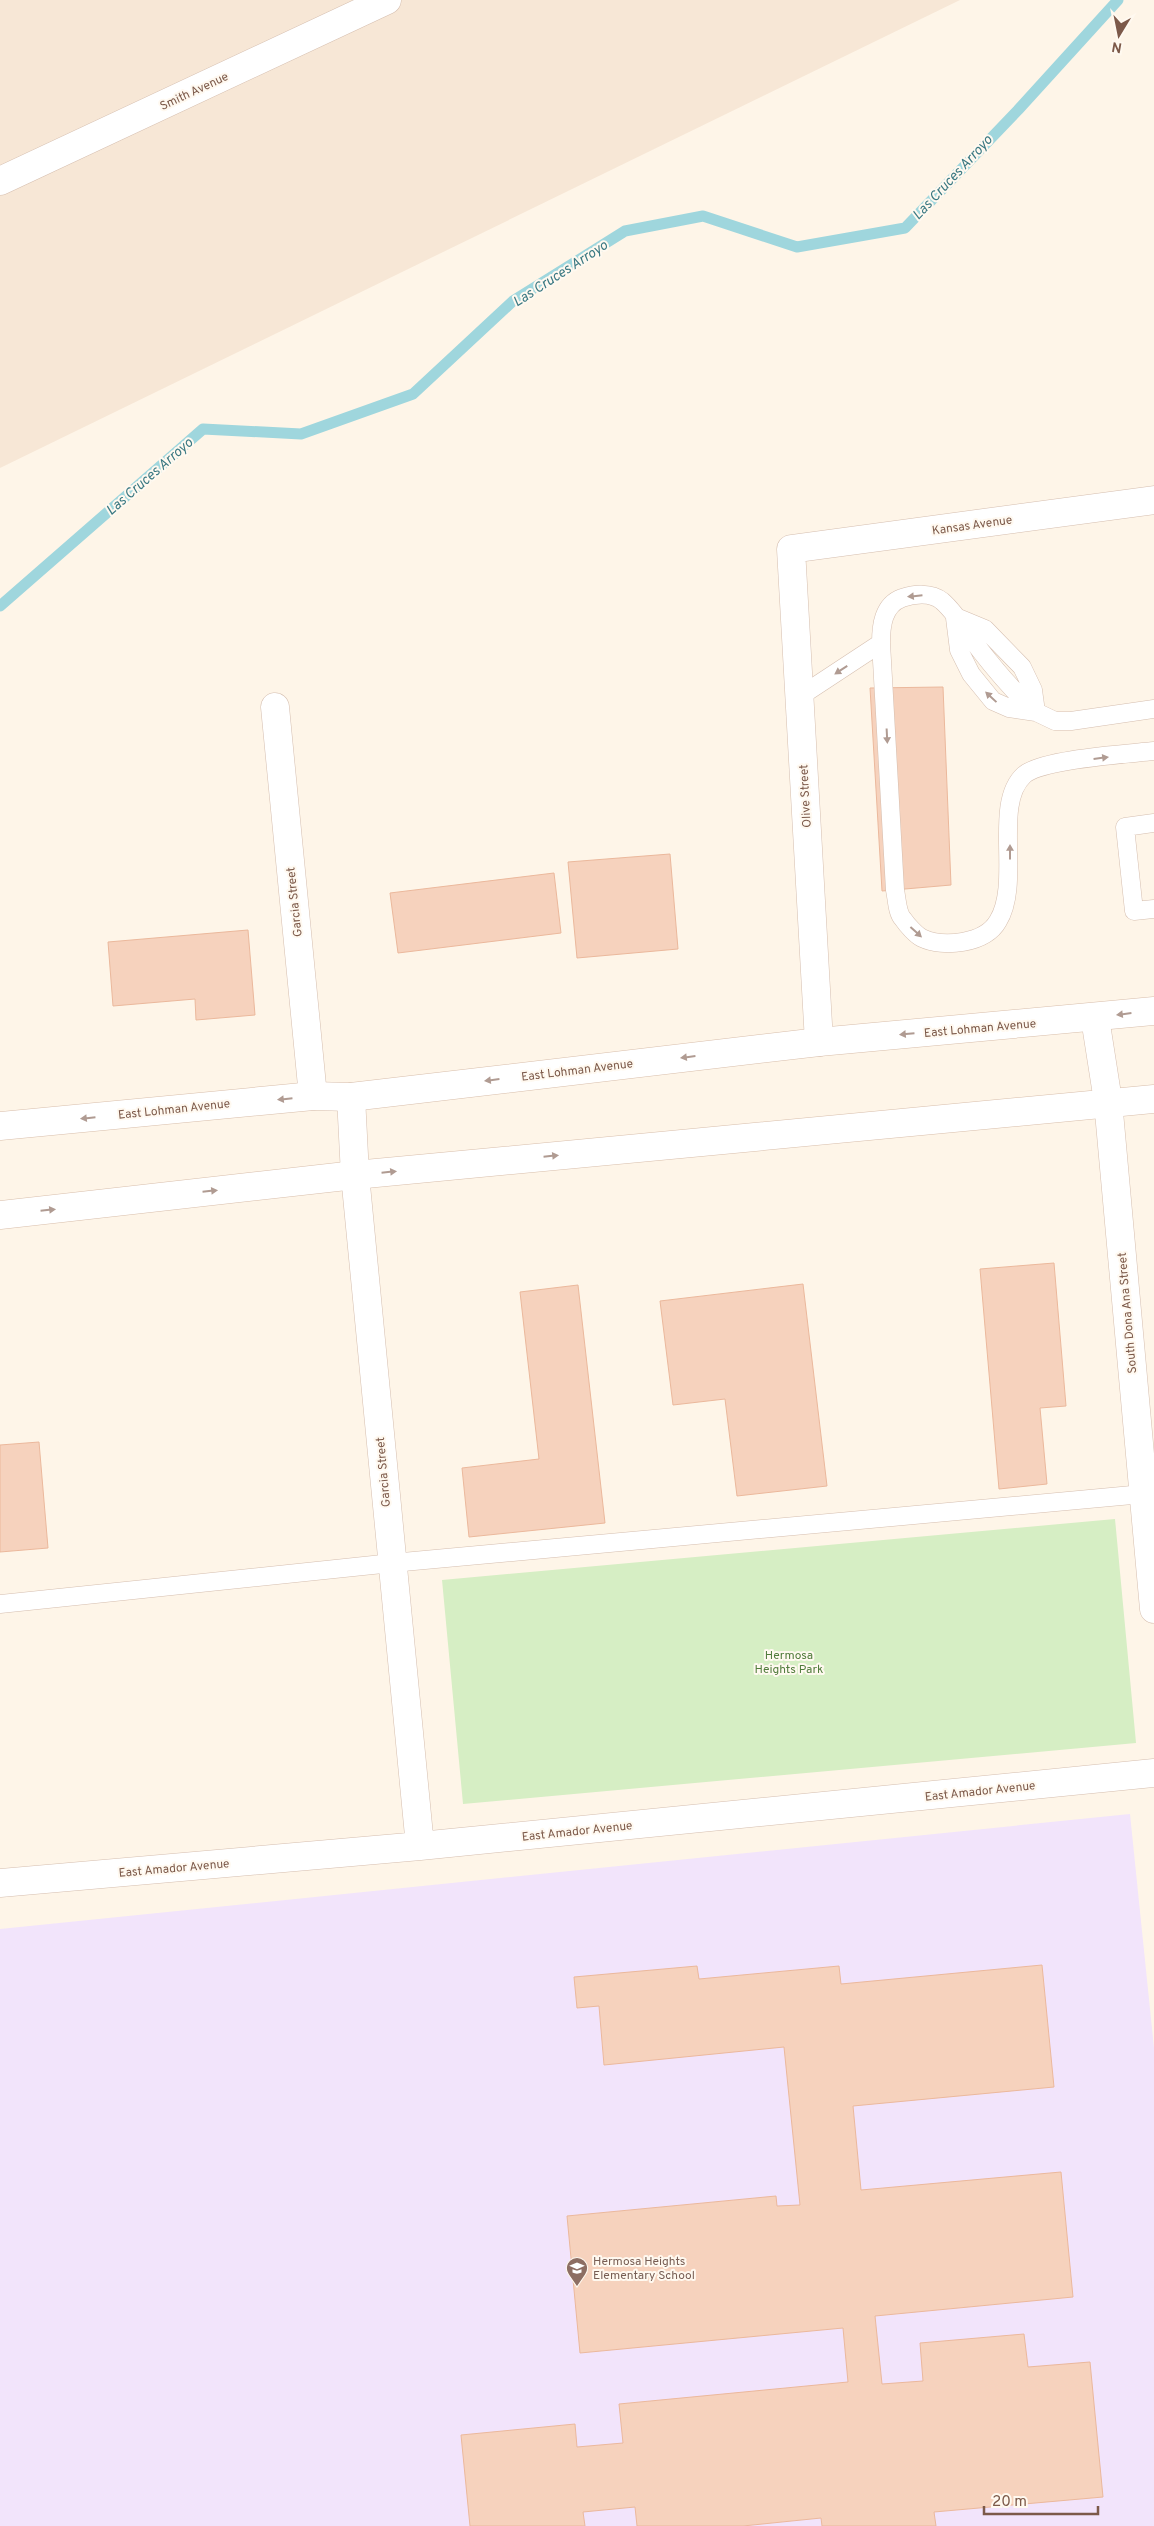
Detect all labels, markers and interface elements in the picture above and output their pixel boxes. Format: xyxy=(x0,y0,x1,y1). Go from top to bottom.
north arrow xyxy=(1094,10,1144,60)
text: N xyxy=(1111,37,1123,56)
street label: Smith Avenue xyxy=(158,69,231,115)
water label: Las Cruces Arroyo xyxy=(910,132,997,224)
water label: Las Cruces Arroyo xyxy=(510,237,612,311)
water label: Las Cruces Arroyo xyxy=(103,434,197,519)
street label: Kansas Avenue xyxy=(931,512,1013,540)
one-way arrow xyxy=(906,592,922,600)
one-way arrow xyxy=(834,665,847,675)
one-way arrow xyxy=(986,691,998,703)
one-way arrow xyxy=(883,729,891,745)
one-way arrow xyxy=(1094,754,1110,762)
street label: Olive Street xyxy=(796,764,816,828)
one-way arrow xyxy=(1006,844,1014,860)
street label: Garcia Street xyxy=(283,866,307,938)
one-way arrow xyxy=(909,926,921,938)
one-way arrow xyxy=(1116,1010,1132,1018)
street label: East Lohman Avenue xyxy=(923,1016,1037,1042)
one-way arrow xyxy=(899,1031,915,1039)
one-way arrow xyxy=(680,1053,696,1061)
street label: East Lohman Avenue xyxy=(520,1056,634,1086)
one-way arrow xyxy=(483,1076,499,1084)
one-way arrow xyxy=(277,1095,293,1103)
street label: East Lohman Avenue xyxy=(117,1096,231,1124)
one-way arrow xyxy=(80,1114,96,1122)
one-way arrow xyxy=(543,1152,559,1160)
one-way arrow xyxy=(381,1168,397,1176)
one-way arrow xyxy=(202,1187,218,1195)
one-way arrow xyxy=(41,1206,57,1214)
street label: South Dona Ana Street xyxy=(1115,1252,1141,1374)
street label: Garcia Street xyxy=(373,1436,395,1508)
park label: Hermosa Heights Park xyxy=(755,1648,823,1678)
street label: East Amador Avenue xyxy=(924,1778,1036,1806)
street label: East Amador Avenue xyxy=(521,1818,633,1846)
street label: East Amador Avenue xyxy=(118,1856,230,1882)
place label: Hermosa Heights Elementary School xyxy=(593,2254,695,2284)
school or university icon: Hermosa Heights Elementary School xyxy=(565,2256,589,2287)
scale bar xyxy=(984,2484,1098,2516)
text: 20 m xyxy=(992,2493,1027,2512)

